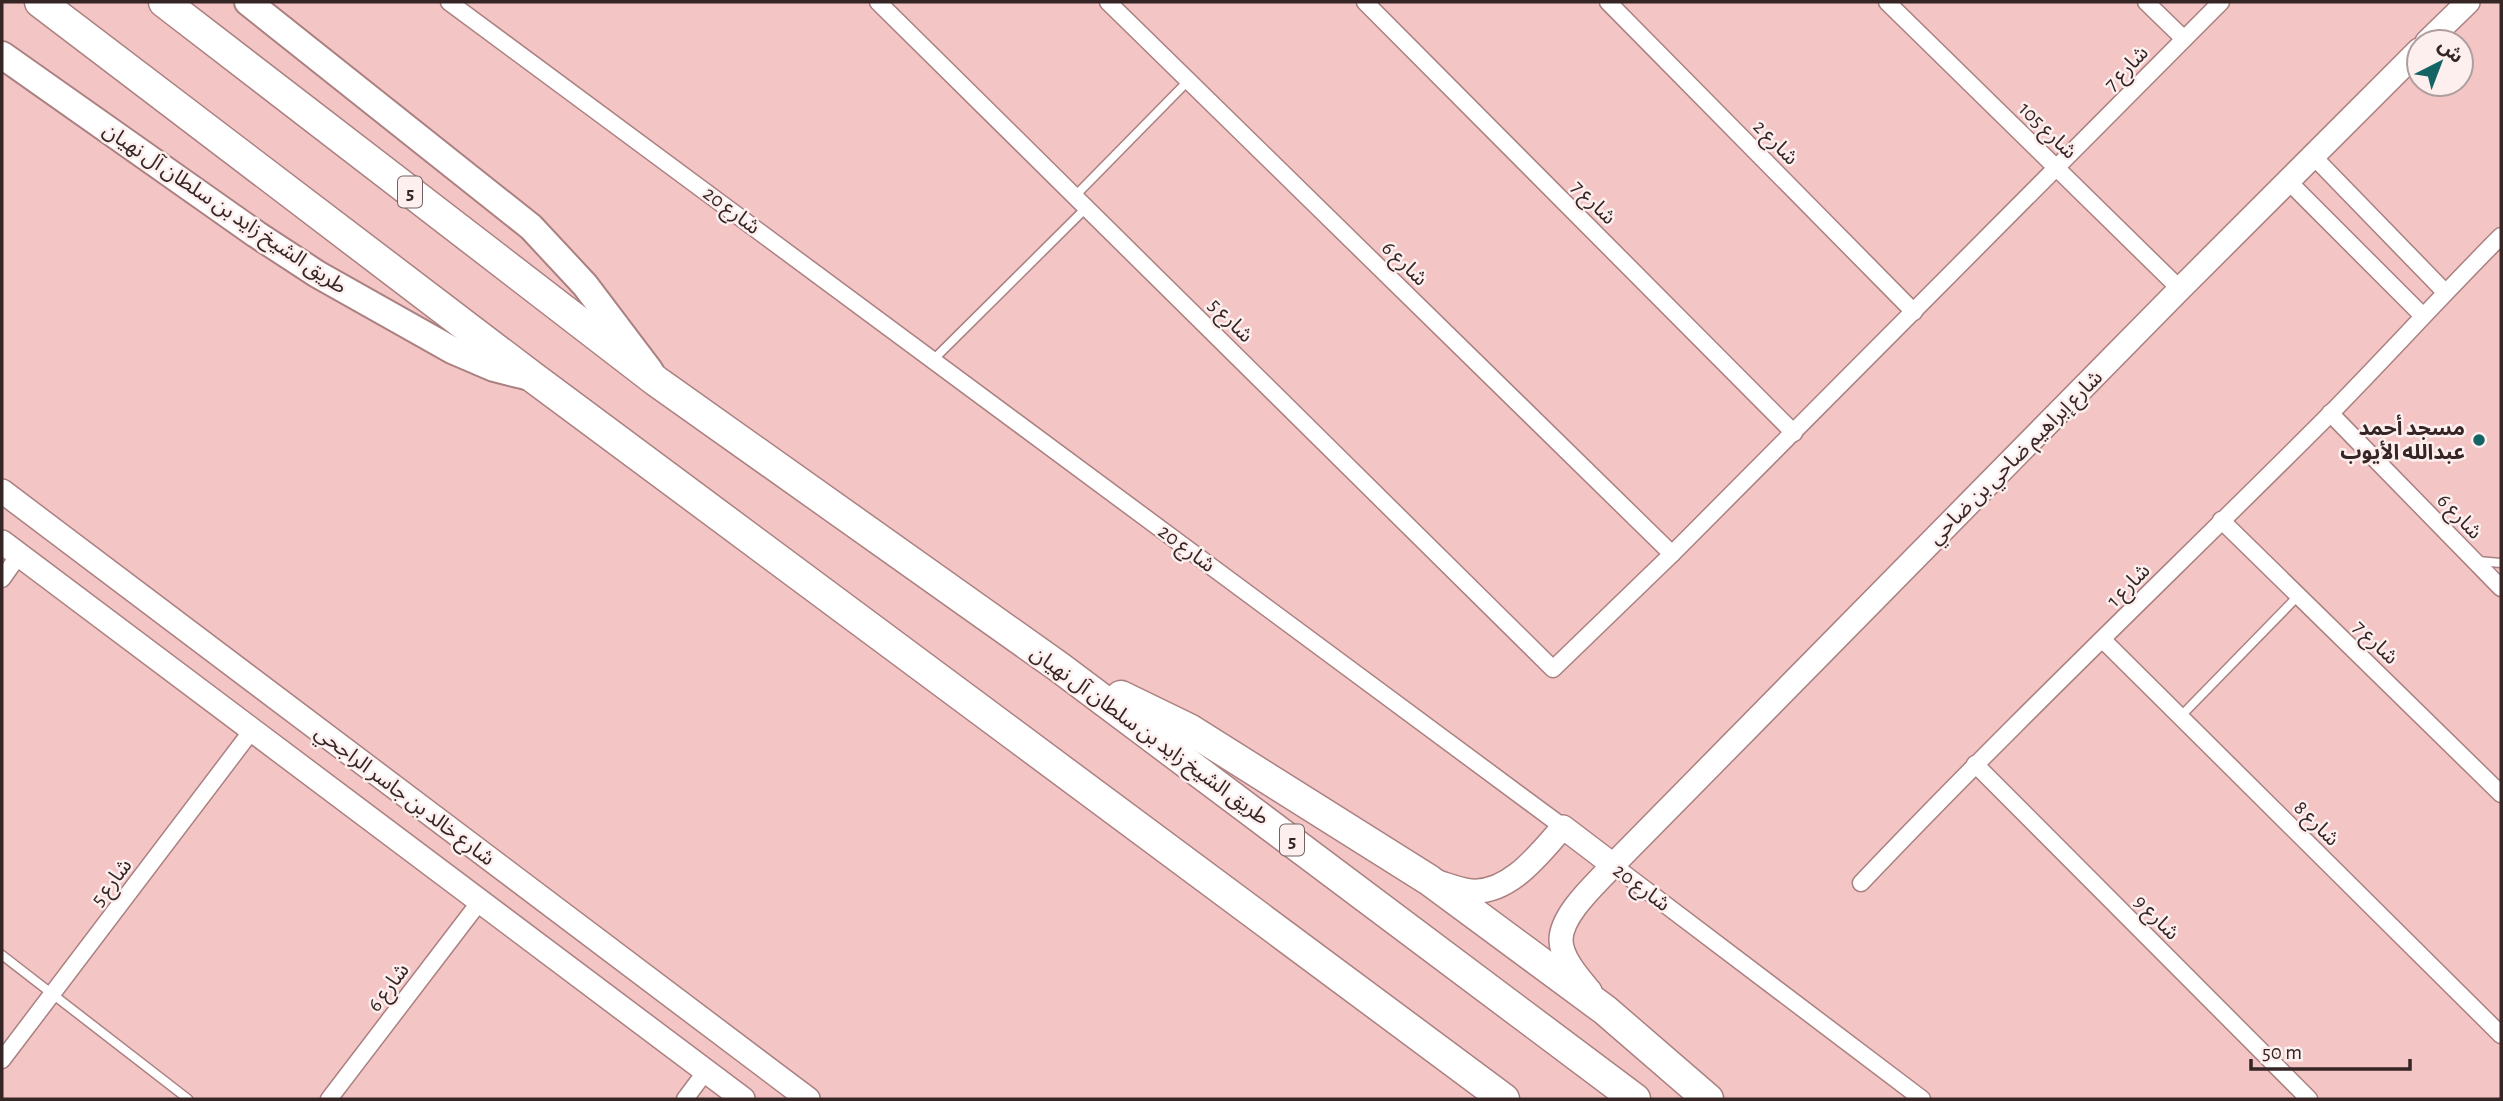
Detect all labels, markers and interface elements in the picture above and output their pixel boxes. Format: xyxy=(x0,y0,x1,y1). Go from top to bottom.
north arrow xyxy=(2405,28,2475,98)
text: ش xyxy=(2434,36,2466,67)
street label: شارع 7 xyxy=(2100,42,2155,98)
street label: شارع 105 xyxy=(2012,98,2081,166)
street label: شارع 2 xyxy=(1746,116,1802,172)
street label: طريق الشيخ زايد بن سلطان آل نهيان xyxy=(97,118,351,301)
road number: 5 xyxy=(398,176,422,208)
street label: شارع 7 xyxy=(1565,176,1620,231)
street label: شارع 20 xyxy=(697,182,764,242)
street label: شارع 6 xyxy=(1375,237,1431,293)
street label: شارع 5 xyxy=(1202,294,1257,349)
street label: شارع إبراهيم ضاحي بن ضاحي xyxy=(1924,366,2110,552)
place label: مسجد أحمد عبدالله الأيوب xyxy=(2340,414,2465,464)
marker: مسجد أحمد عبدالله الأيوب xyxy=(2471,432,2487,448)
street label: شارع 6 xyxy=(2430,490,2486,546)
street label: شارع 20 xyxy=(1152,520,1219,580)
street label: شارع 1 xyxy=(2103,560,2157,614)
street label: شارع 7 xyxy=(2346,616,2402,671)
street label: طريق الشيخ زايد بن سلطان آل نهيان xyxy=(1024,641,1274,832)
street label: شارع خالد بن جاسر الراجحي xyxy=(308,721,498,873)
street label: شارع 8 xyxy=(2287,797,2343,853)
road number: 5 xyxy=(1280,824,1304,856)
street label: شارع 5 xyxy=(87,855,139,912)
street label: شارع 20 xyxy=(1607,859,1674,919)
street label: شارع 9 xyxy=(2127,891,2183,947)
street label: شارع 6 xyxy=(364,959,416,1018)
scale bar xyxy=(2251,1028,2410,1072)
text: 50 m xyxy=(2262,1042,2302,1063)

